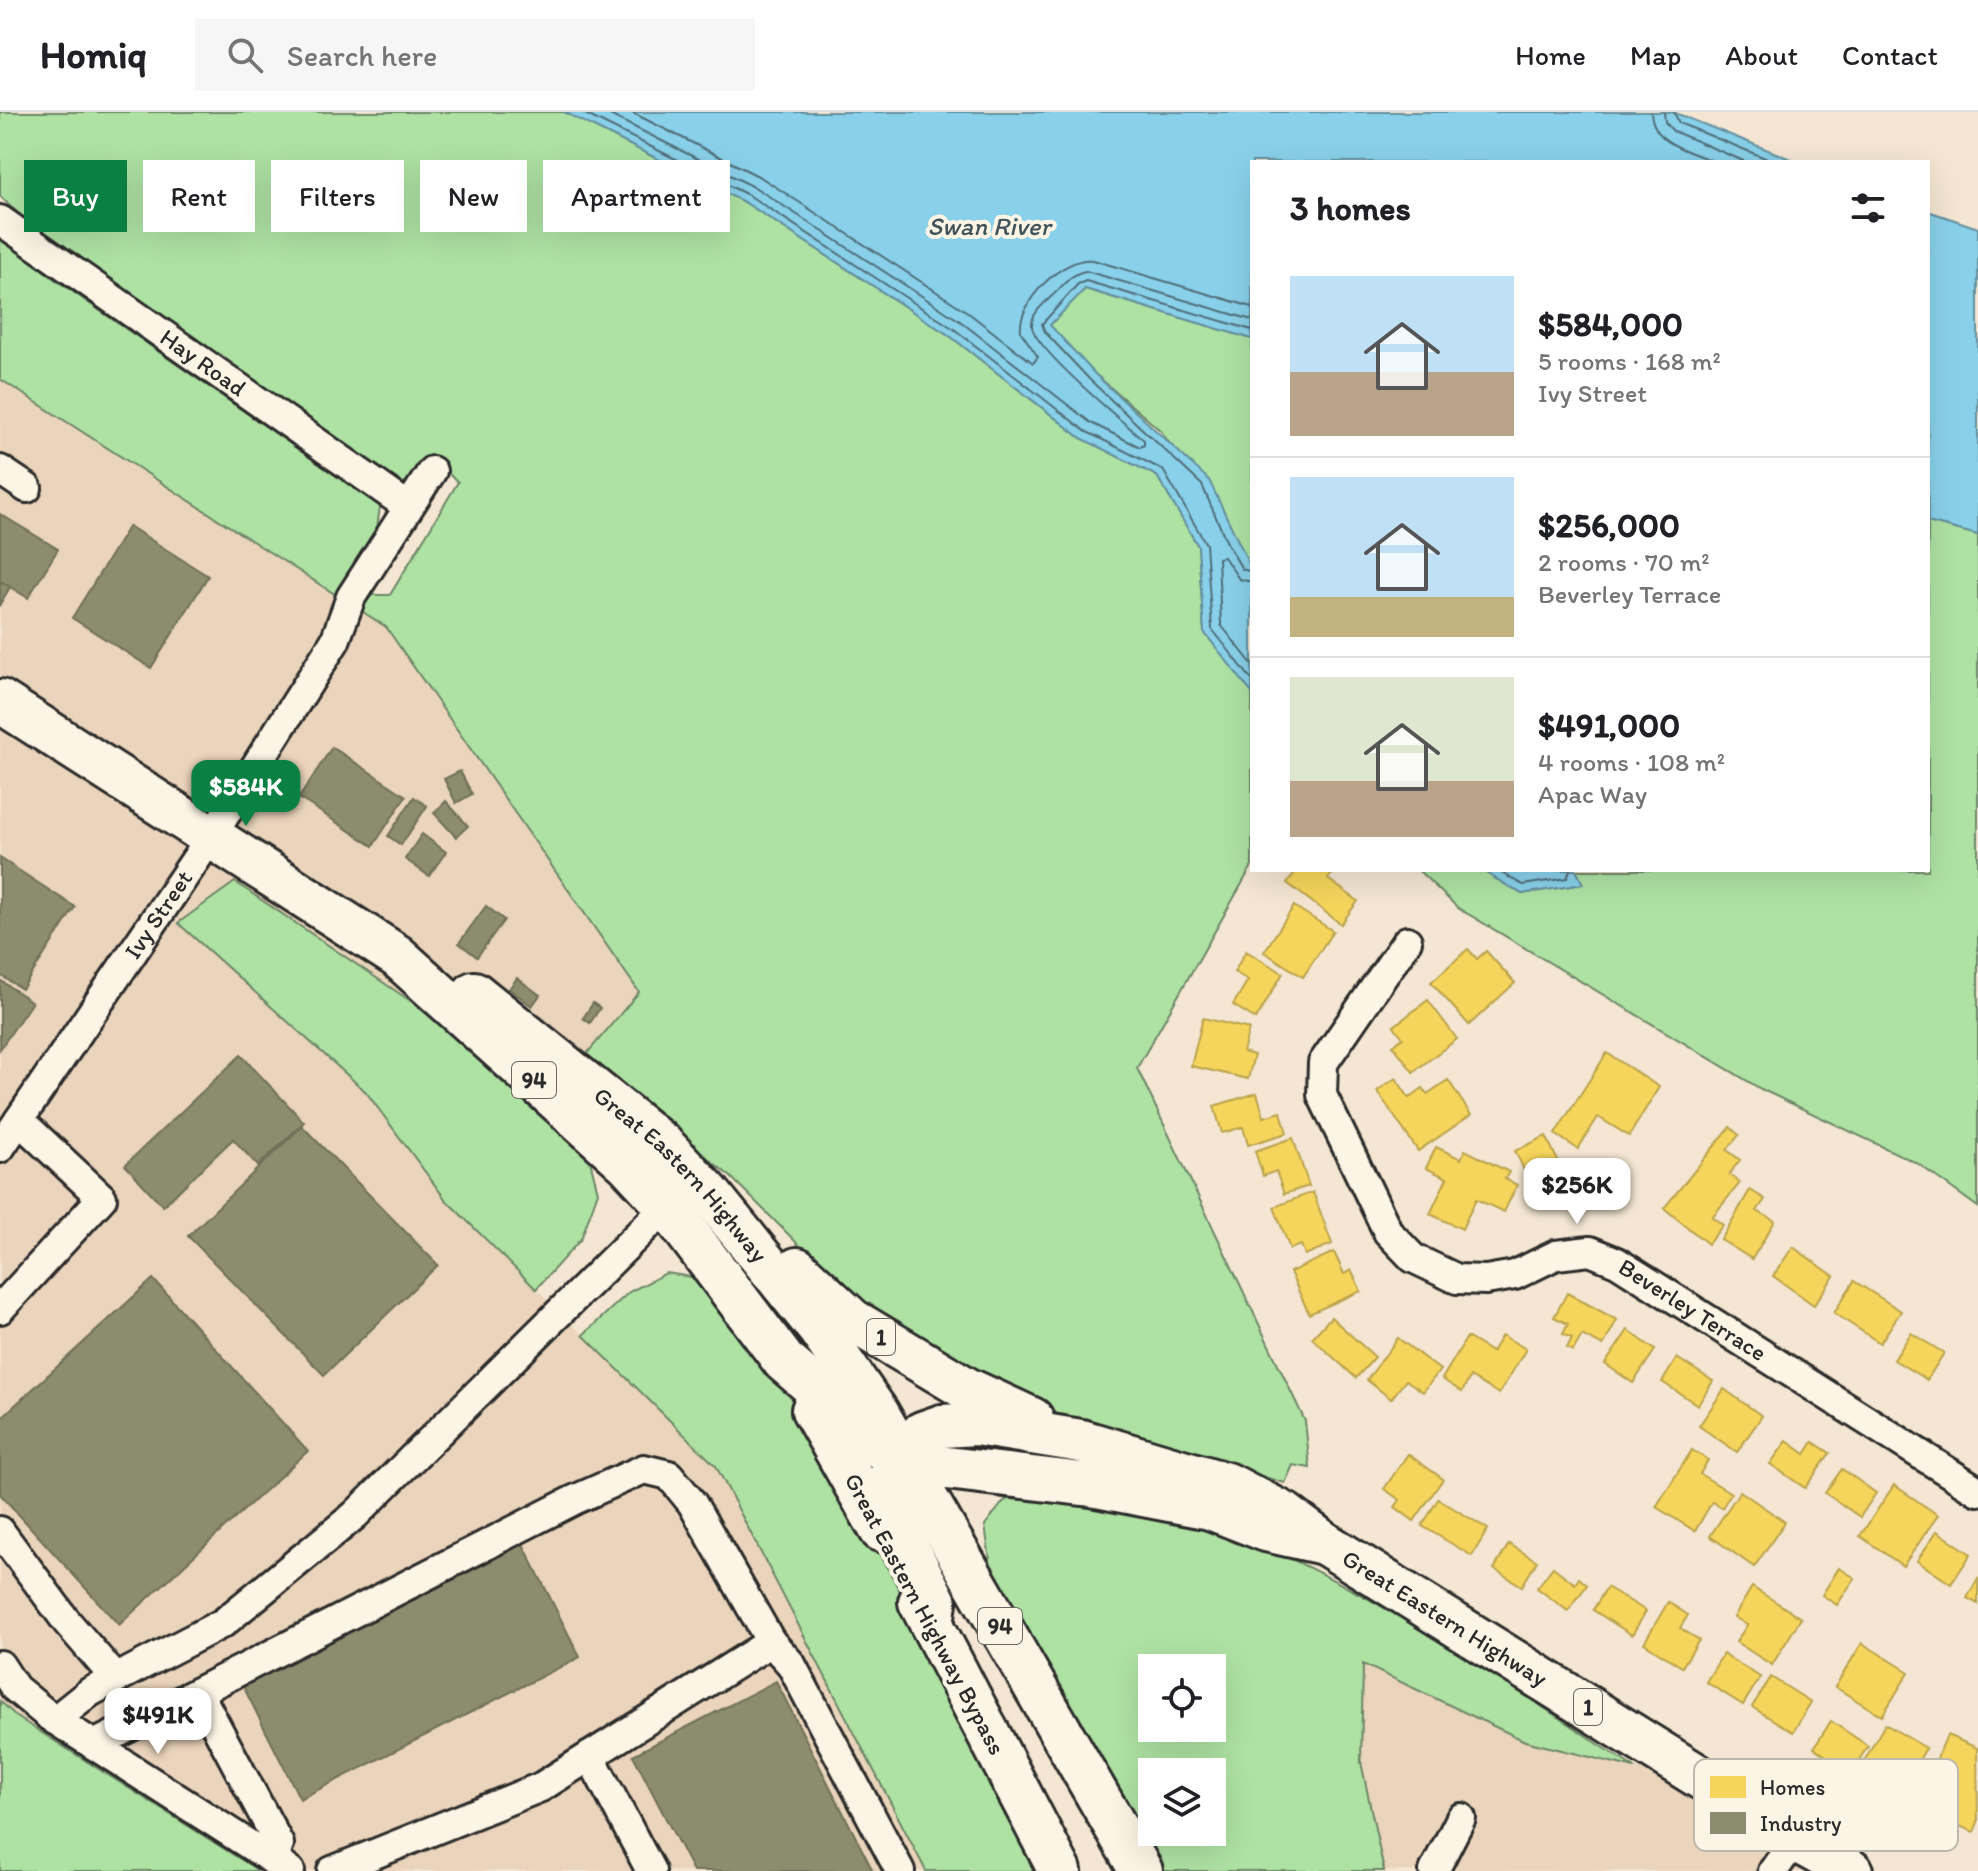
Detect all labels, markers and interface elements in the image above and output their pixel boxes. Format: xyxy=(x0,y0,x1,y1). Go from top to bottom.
search box xyxy=(195,19,755,91)
text: Homiq xyxy=(40,32,147,78)
icon: search xyxy=(223,33,267,77)
text: Search here xyxy=(287,37,437,74)
text: Home xyxy=(1515,38,1586,72)
text: Map xyxy=(1630,38,1681,72)
text: About xyxy=(1725,38,1798,72)
text: Contact xyxy=(1842,38,1938,72)
chip: Buy xyxy=(24,160,127,232)
chip: Rent xyxy=(143,160,255,232)
chip: Filters xyxy=(271,160,404,232)
chip: New xyxy=(420,160,527,232)
chip: Apartment xyxy=(543,160,730,232)
icon: filters xyxy=(1846,186,1890,230)
text: 3 homes xyxy=(1290,188,1411,229)
water label: Swan River xyxy=(927,210,1053,242)
text: $584,000 xyxy=(1538,304,1683,345)
icon: home xyxy=(1354,308,1450,404)
street label: Hay Road xyxy=(155,322,252,402)
text: 5 rooms · 168 m² xyxy=(1538,345,1721,377)
text: Ivy Street xyxy=(1538,377,1647,409)
text: $256,000 xyxy=(1538,505,1680,546)
icon: home xyxy=(1354,509,1450,605)
text: 2 rooms · 70 m² xyxy=(1538,546,1710,578)
text: Beverley Terrace xyxy=(1538,578,1721,610)
text: $491,000 xyxy=(1538,705,1680,746)
icon: home xyxy=(1354,709,1450,805)
text: 4 rooms · 108 m² xyxy=(1538,746,1725,778)
pin: $584K xyxy=(190,760,302,828)
text: $584K xyxy=(209,770,283,802)
text: Apac Way xyxy=(1538,778,1647,810)
street label: Ivy Street xyxy=(118,865,198,964)
road number: 94 xyxy=(512,1062,556,1098)
street label: Great Eastern Highway xyxy=(588,1080,774,1268)
pin: $256K xyxy=(1521,1158,1633,1226)
text: $256K xyxy=(1542,1168,1612,1200)
street label: Beverley Terrace xyxy=(1614,1252,1772,1367)
road number: 1 xyxy=(867,1319,895,1355)
street label: Great Eastern Highway Bypass xyxy=(839,1468,1012,1760)
street label: Great Eastern Highway xyxy=(1337,1543,1553,1692)
road number: 94 xyxy=(978,1608,1022,1644)
map controls xyxy=(1138,1654,1226,1846)
button: locate xyxy=(1138,1654,1226,1742)
pin: $491K xyxy=(102,1688,214,1756)
road number: 1 xyxy=(1574,1689,1602,1725)
text: $491K xyxy=(122,1698,194,1730)
button: layers xyxy=(1138,1758,1226,1846)
legend xyxy=(1694,1759,1958,1851)
text: Homes xyxy=(1760,1774,1825,1801)
text: Industry xyxy=(1760,1810,1842,1837)

